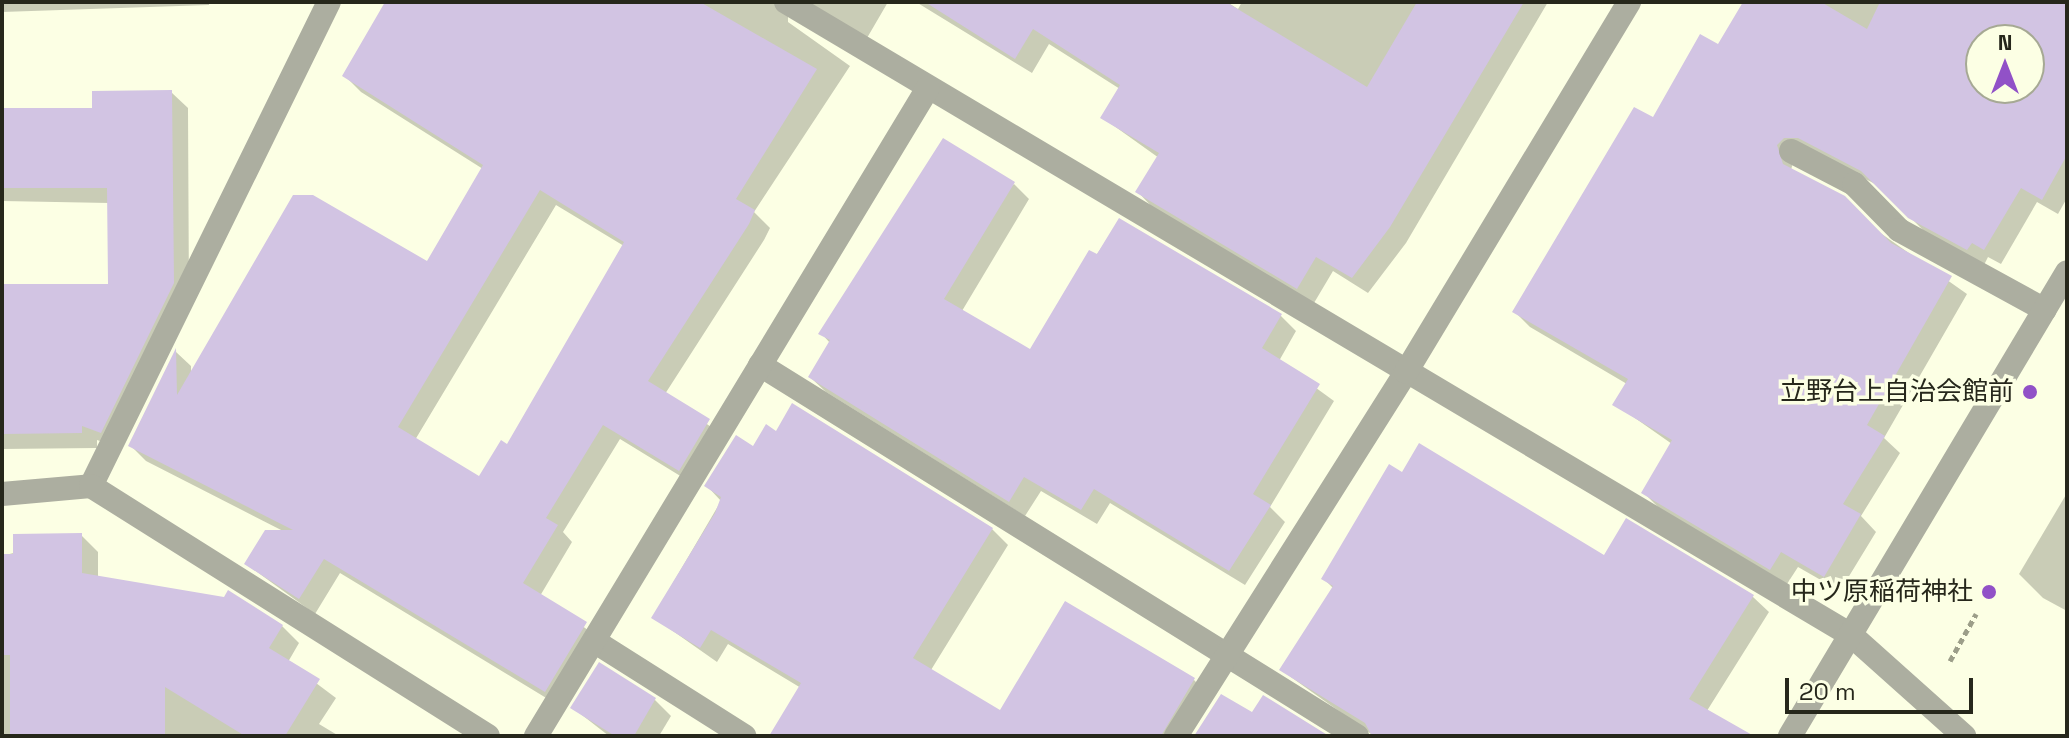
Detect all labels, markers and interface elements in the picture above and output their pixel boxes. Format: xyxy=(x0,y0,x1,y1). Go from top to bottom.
north arrow xyxy=(1965,24,2045,104)
text: N xyxy=(1998,28,2012,56)
place label: 立野台上自治会館前 xyxy=(1780,376,2014,408)
marker: 立野台上自治会館前 xyxy=(2021,383,2039,401)
place label: 中ツ原稲荷神社 xyxy=(1791,576,1973,608)
marker: 中ツ原稲荷神社 xyxy=(1980,583,1998,601)
scale bar xyxy=(1789,662,1977,712)
text: 20 m xyxy=(1799,676,1856,707)

